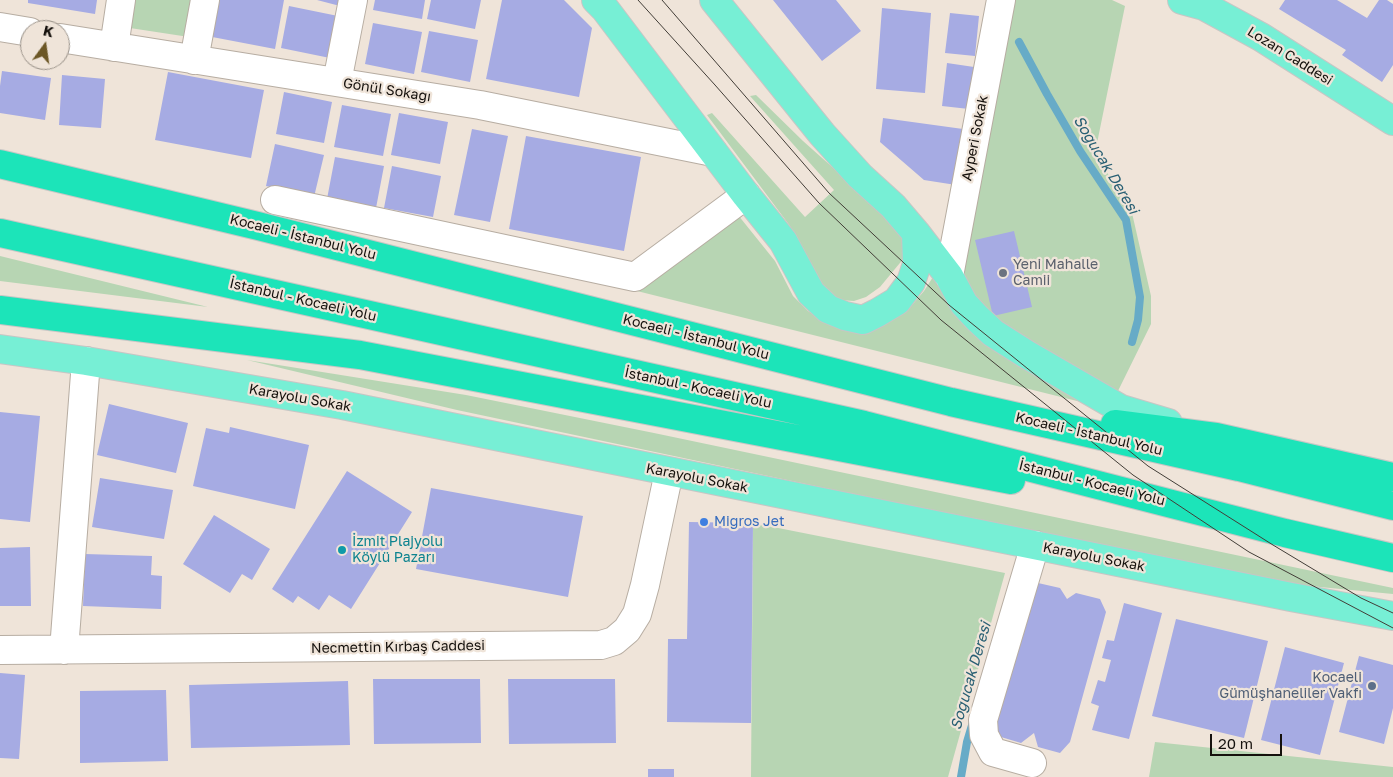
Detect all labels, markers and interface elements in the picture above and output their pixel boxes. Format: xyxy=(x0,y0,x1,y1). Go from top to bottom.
north arrow xyxy=(20,20,70,70)
text: K xyxy=(42,21,55,40)
street label: Lozan Caddesi xyxy=(1244,23,1336,89)
street label: Gönül Sokağı xyxy=(342,75,432,105)
street label: Ayperi Sokak xyxy=(958,94,992,182)
water label: Soğucak Deresi xyxy=(1070,113,1142,217)
street label: Kocaeli - İstanbul Yolu xyxy=(228,211,378,263)
place label: Yeni Mahalle Camii xyxy=(1013,257,1098,290)
marker: Yeni Mahalle Camii xyxy=(997,267,1009,279)
street label: İstanbul - Kocaeli Yolu xyxy=(228,275,378,325)
street label: Kocaeli - İstanbul Yolu xyxy=(621,311,771,363)
street label: İstanbul - Kocaeli Yolu xyxy=(623,364,773,412)
street label: Karayolu Sokak xyxy=(247,381,353,415)
street label: Kocaeli - İstanbul Yolu xyxy=(1014,409,1164,459)
street label: İstanbul - Kocaeli Yolu xyxy=(1017,457,1167,509)
street label: Karayolu Sokak xyxy=(644,460,750,496)
place label: Migros Jet xyxy=(714,514,785,530)
marker: Migros Jet xyxy=(698,516,710,528)
place label: İzmit Plajyolu Köylü Pazarı xyxy=(352,534,443,566)
street label: Karayolu Sokak xyxy=(1041,539,1147,575)
marker: İzmit Plajyolu Köylü Pazarı xyxy=(336,544,348,556)
water label: Soğucak Deresi xyxy=(947,620,995,732)
street label: Necmettin Kırbaş Caddesi xyxy=(311,637,485,657)
place label: Kocaeli Gümüşhaneliler Vakfı xyxy=(1219,670,1362,702)
marker: Kocaeli Gümüşhaneliler Vakfı xyxy=(1366,680,1378,692)
scale bar xyxy=(1213,724,1286,756)
text: 20 m xyxy=(1218,734,1253,752)

